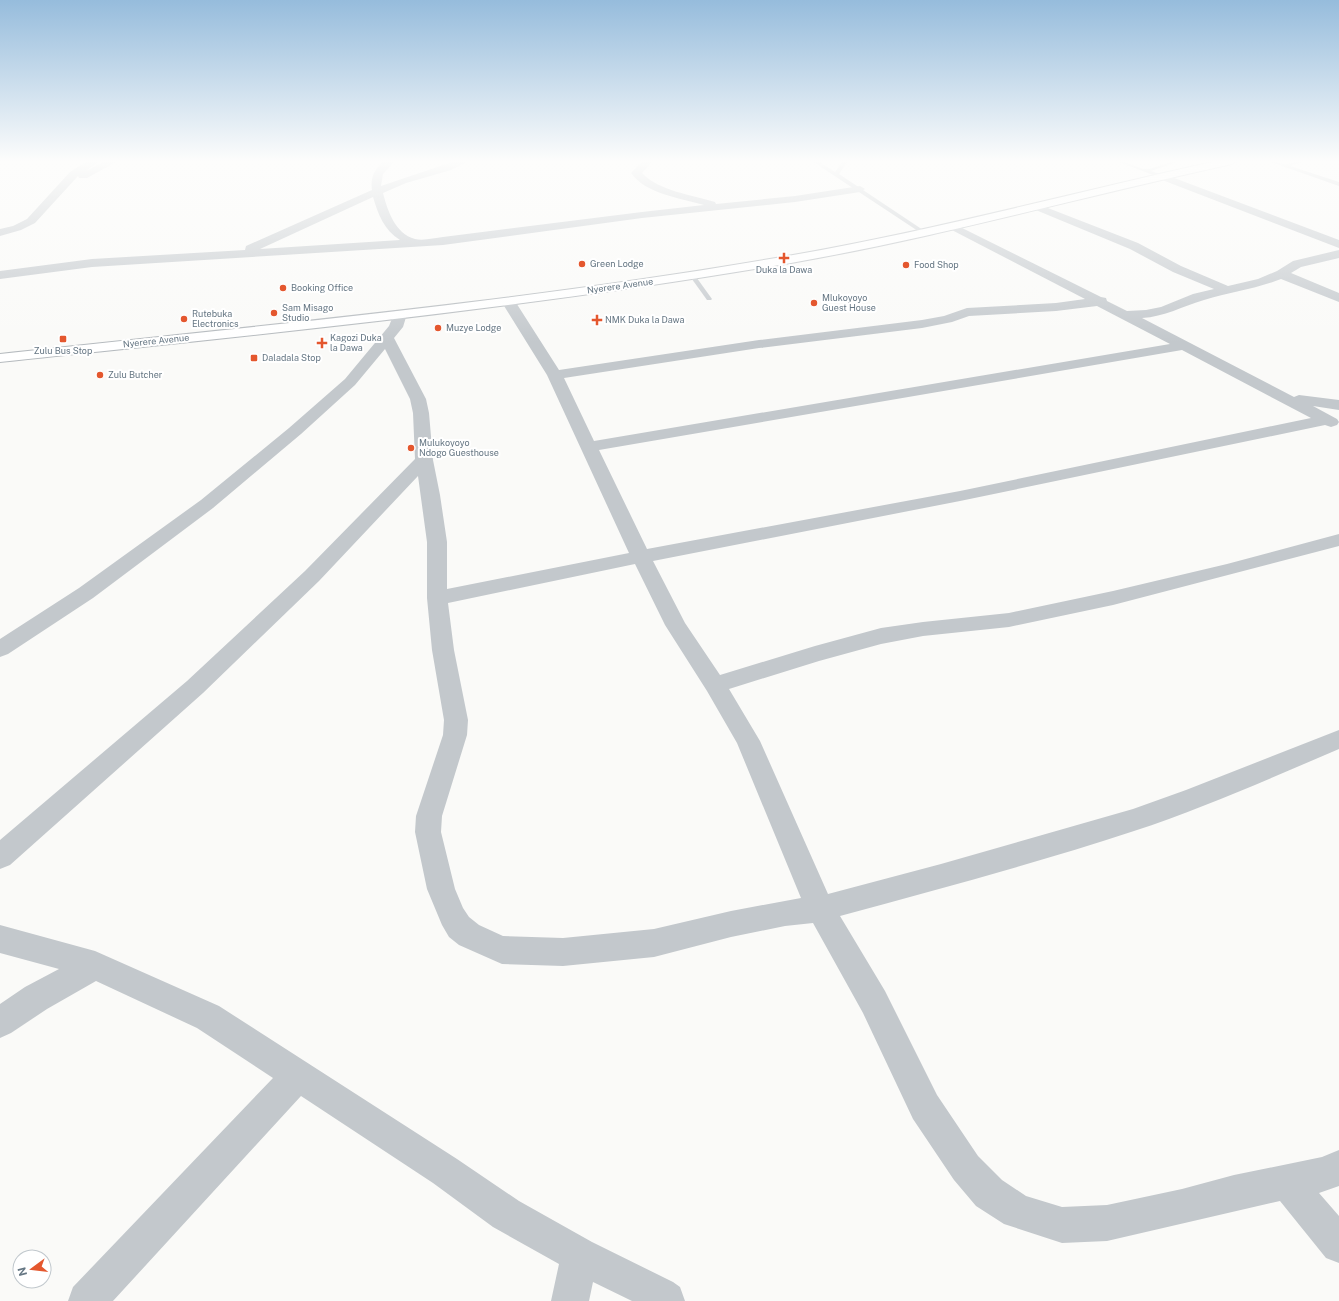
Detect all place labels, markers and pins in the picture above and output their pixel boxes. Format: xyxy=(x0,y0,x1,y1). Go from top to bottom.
marker: Duka la Dawa xyxy=(779,253,789,263)
place label: Green Lodge xyxy=(590,258,644,269)
marker: Green Lodge xyxy=(577,259,587,269)
place label: Food Shop xyxy=(914,259,959,270)
marker: Food Shop xyxy=(901,260,911,270)
place label: Duka la Dawa xyxy=(756,264,812,275)
place label: Booking Office xyxy=(291,282,353,293)
marker: Booking Office xyxy=(278,283,288,293)
place label: Mlukoyoyo Guest House xyxy=(822,292,876,313)
marker: Mlukoyoyo Guest House xyxy=(809,298,819,308)
place label: Sam Misago Studio xyxy=(282,302,333,323)
place label: Rutebuka Electronics xyxy=(192,308,239,329)
marker: Sam Misago Studio xyxy=(269,308,279,318)
marker: Rutebuka Electronics xyxy=(179,314,189,324)
place label: NMK Duka la Dawa xyxy=(605,314,685,325)
marker: NMK Duka la Dawa xyxy=(592,315,602,325)
place label: Muzye Lodge xyxy=(446,322,501,333)
marker: Muzye Lodge xyxy=(433,323,443,333)
place label: Kagozi Duka la Dawa xyxy=(330,332,382,353)
marker: Zulu Bus Stop xyxy=(58,334,68,344)
marker: Kagozi Duka la Dawa xyxy=(317,338,327,348)
place label: Zulu Bus Stop xyxy=(34,345,92,356)
place label: Daladala Stop xyxy=(262,352,321,363)
marker: Daladala Stop xyxy=(249,353,259,363)
place label: Zulu Butcher xyxy=(108,369,163,380)
marker: Zulu Butcher xyxy=(95,370,105,380)
place label: Mulukoyoyo Ndogo Guesthouse xyxy=(419,437,499,458)
marker: Mulukoyoyo Ndogo Guesthouse xyxy=(406,443,416,453)

